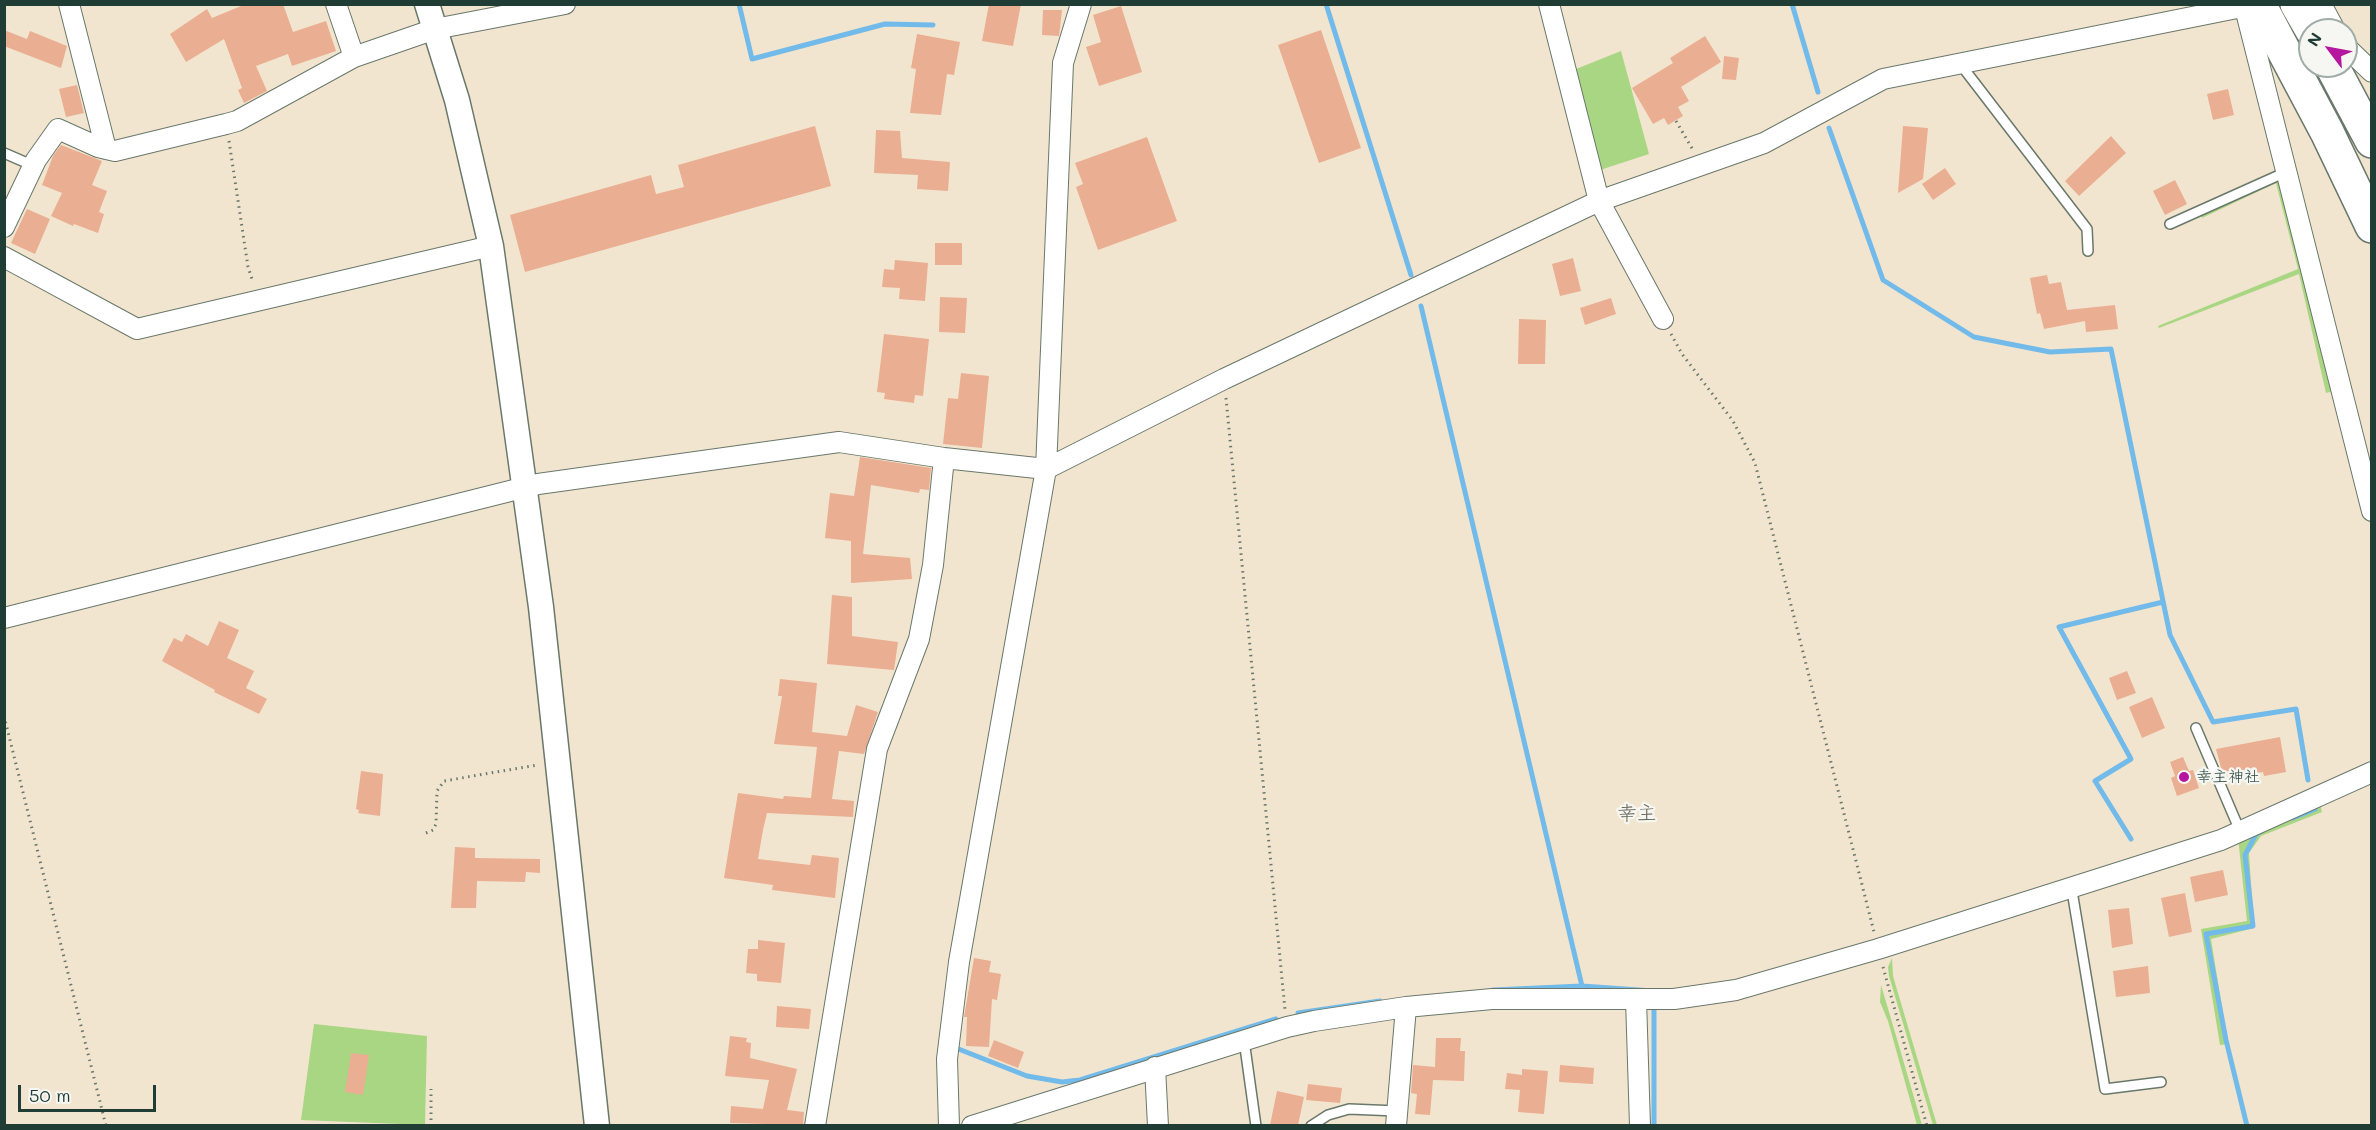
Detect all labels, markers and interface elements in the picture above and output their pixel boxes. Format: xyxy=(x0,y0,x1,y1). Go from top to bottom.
north arrow xyxy=(2298,18,2358,78)
text: N xyxy=(2302,29,2326,50)
place label: 幸主神社 xyxy=(2196,767,2260,787)
marker: 幸主神社 xyxy=(2177,770,2191,784)
district label: 幸主 xyxy=(1617,802,1657,826)
scale bar xyxy=(21,1073,159,1111)
text: 50 m xyxy=(29,1083,71,1107)

